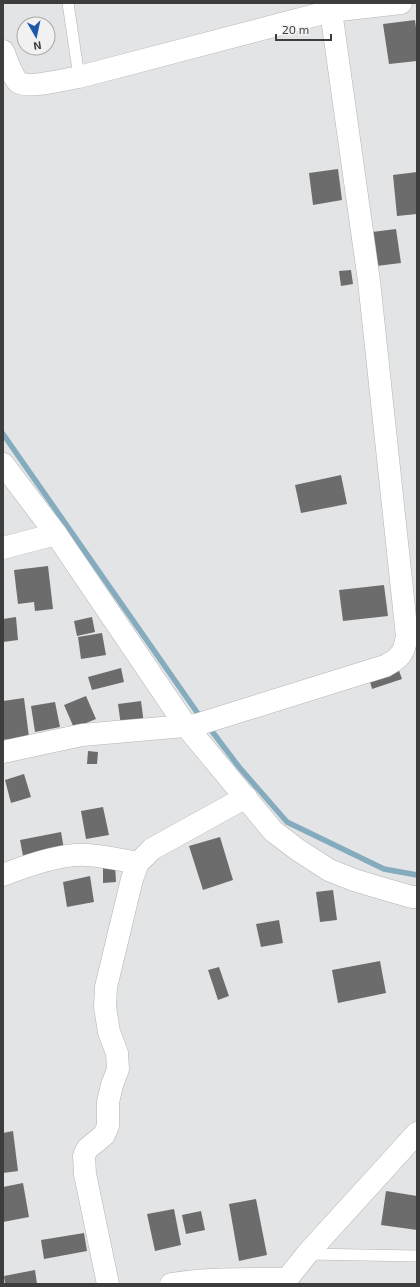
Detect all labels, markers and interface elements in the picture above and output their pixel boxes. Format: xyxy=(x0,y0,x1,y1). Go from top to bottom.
north arrow xyxy=(16,16,56,56)
scale bar xyxy=(276,16,331,42)
text: 20 m xyxy=(282,22,309,36)
text: N xyxy=(33,39,43,53)

